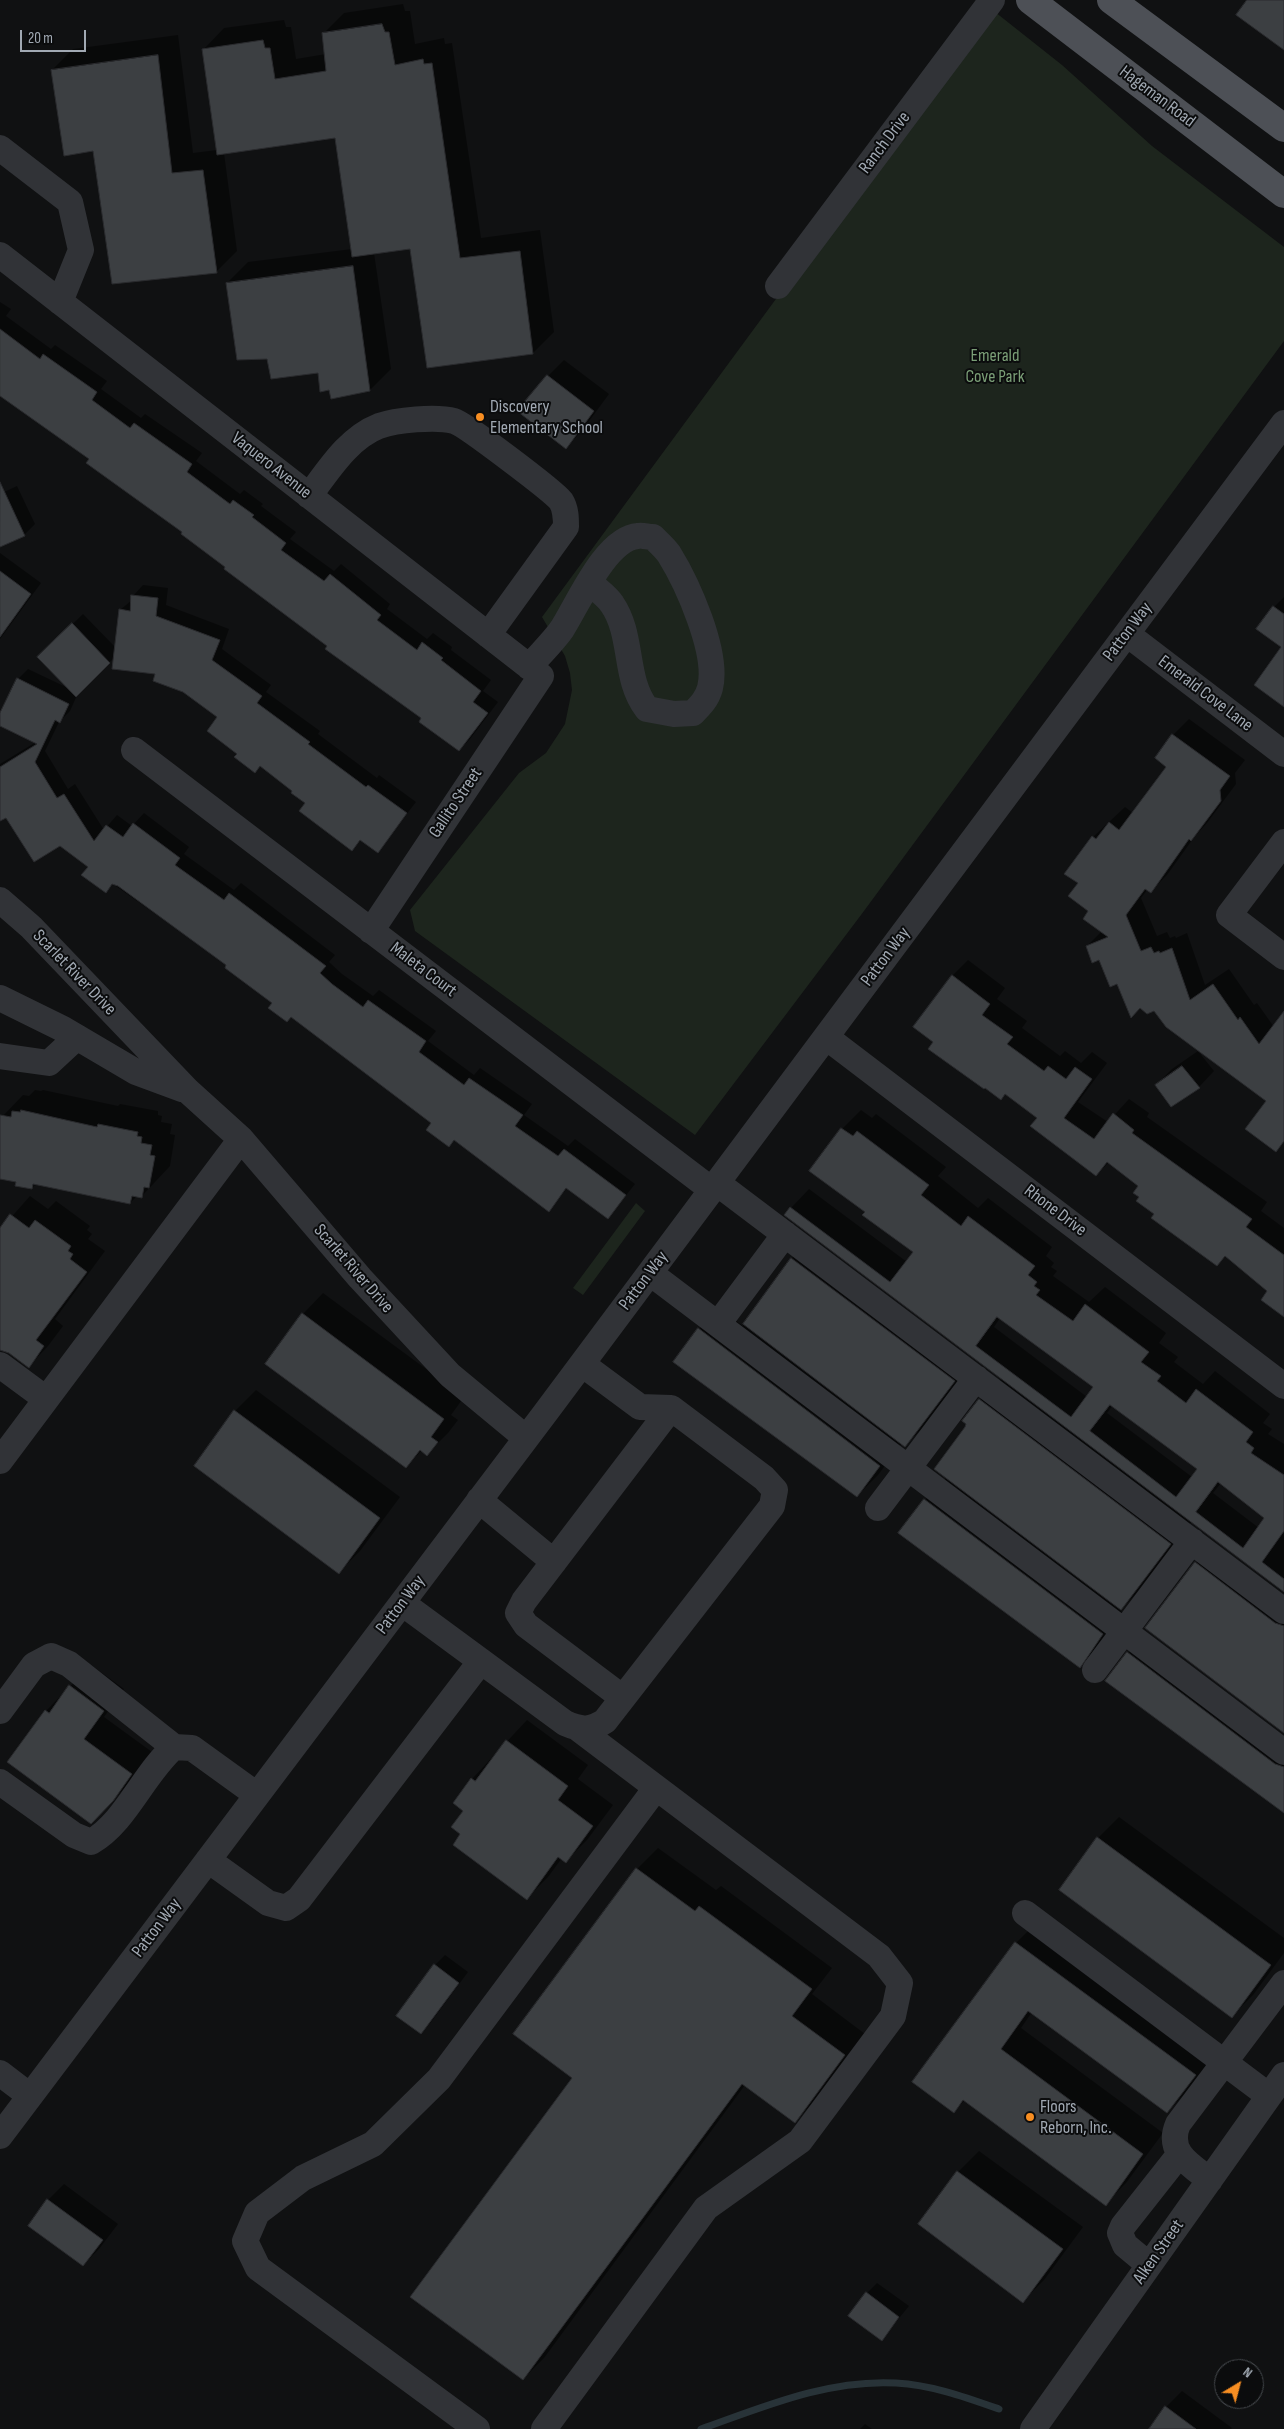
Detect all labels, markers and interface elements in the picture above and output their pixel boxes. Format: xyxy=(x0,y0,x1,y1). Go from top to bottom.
scale bar xyxy=(22,20,89,52)
text: 20 m xyxy=(28,29,53,48)
street label: Hageman Road xyxy=(1115,61,1199,133)
street label: Ranch Drive xyxy=(855,108,915,178)
park label: Emerald Cove Park xyxy=(965,345,1025,388)
place label: Discovery Elementary School xyxy=(490,396,603,438)
marker: Discovery Elementary School xyxy=(474,411,486,423)
street label: Vaquero Avenue xyxy=(227,428,315,504)
street label: Patton Way xyxy=(1099,598,1157,666)
street label: Emerald Cove Lane xyxy=(1153,651,1257,737)
street label: Gallito Street xyxy=(425,764,487,842)
street label: Patton Way xyxy=(857,923,915,991)
street label: Scarlet River Drive xyxy=(28,926,120,1020)
street label: Maleta Court xyxy=(385,938,461,1002)
street label: Rhone Drive xyxy=(1019,1180,1091,1242)
street label: Scarlet River Drive xyxy=(308,1220,398,1318)
street label: Patton Way xyxy=(615,1247,673,1315)
street label: Patton Way xyxy=(372,1571,430,1639)
street label: Patton Way xyxy=(128,1894,186,1962)
place label: Floors Reborn, Inc. xyxy=(1040,2096,1112,2138)
marker: Floors Reborn, Inc. xyxy=(1024,2111,1036,2123)
street label: Alken Street xyxy=(1129,2216,1189,2288)
north arrow xyxy=(1214,2359,1264,2409)
text: N xyxy=(1240,2363,1256,2381)

